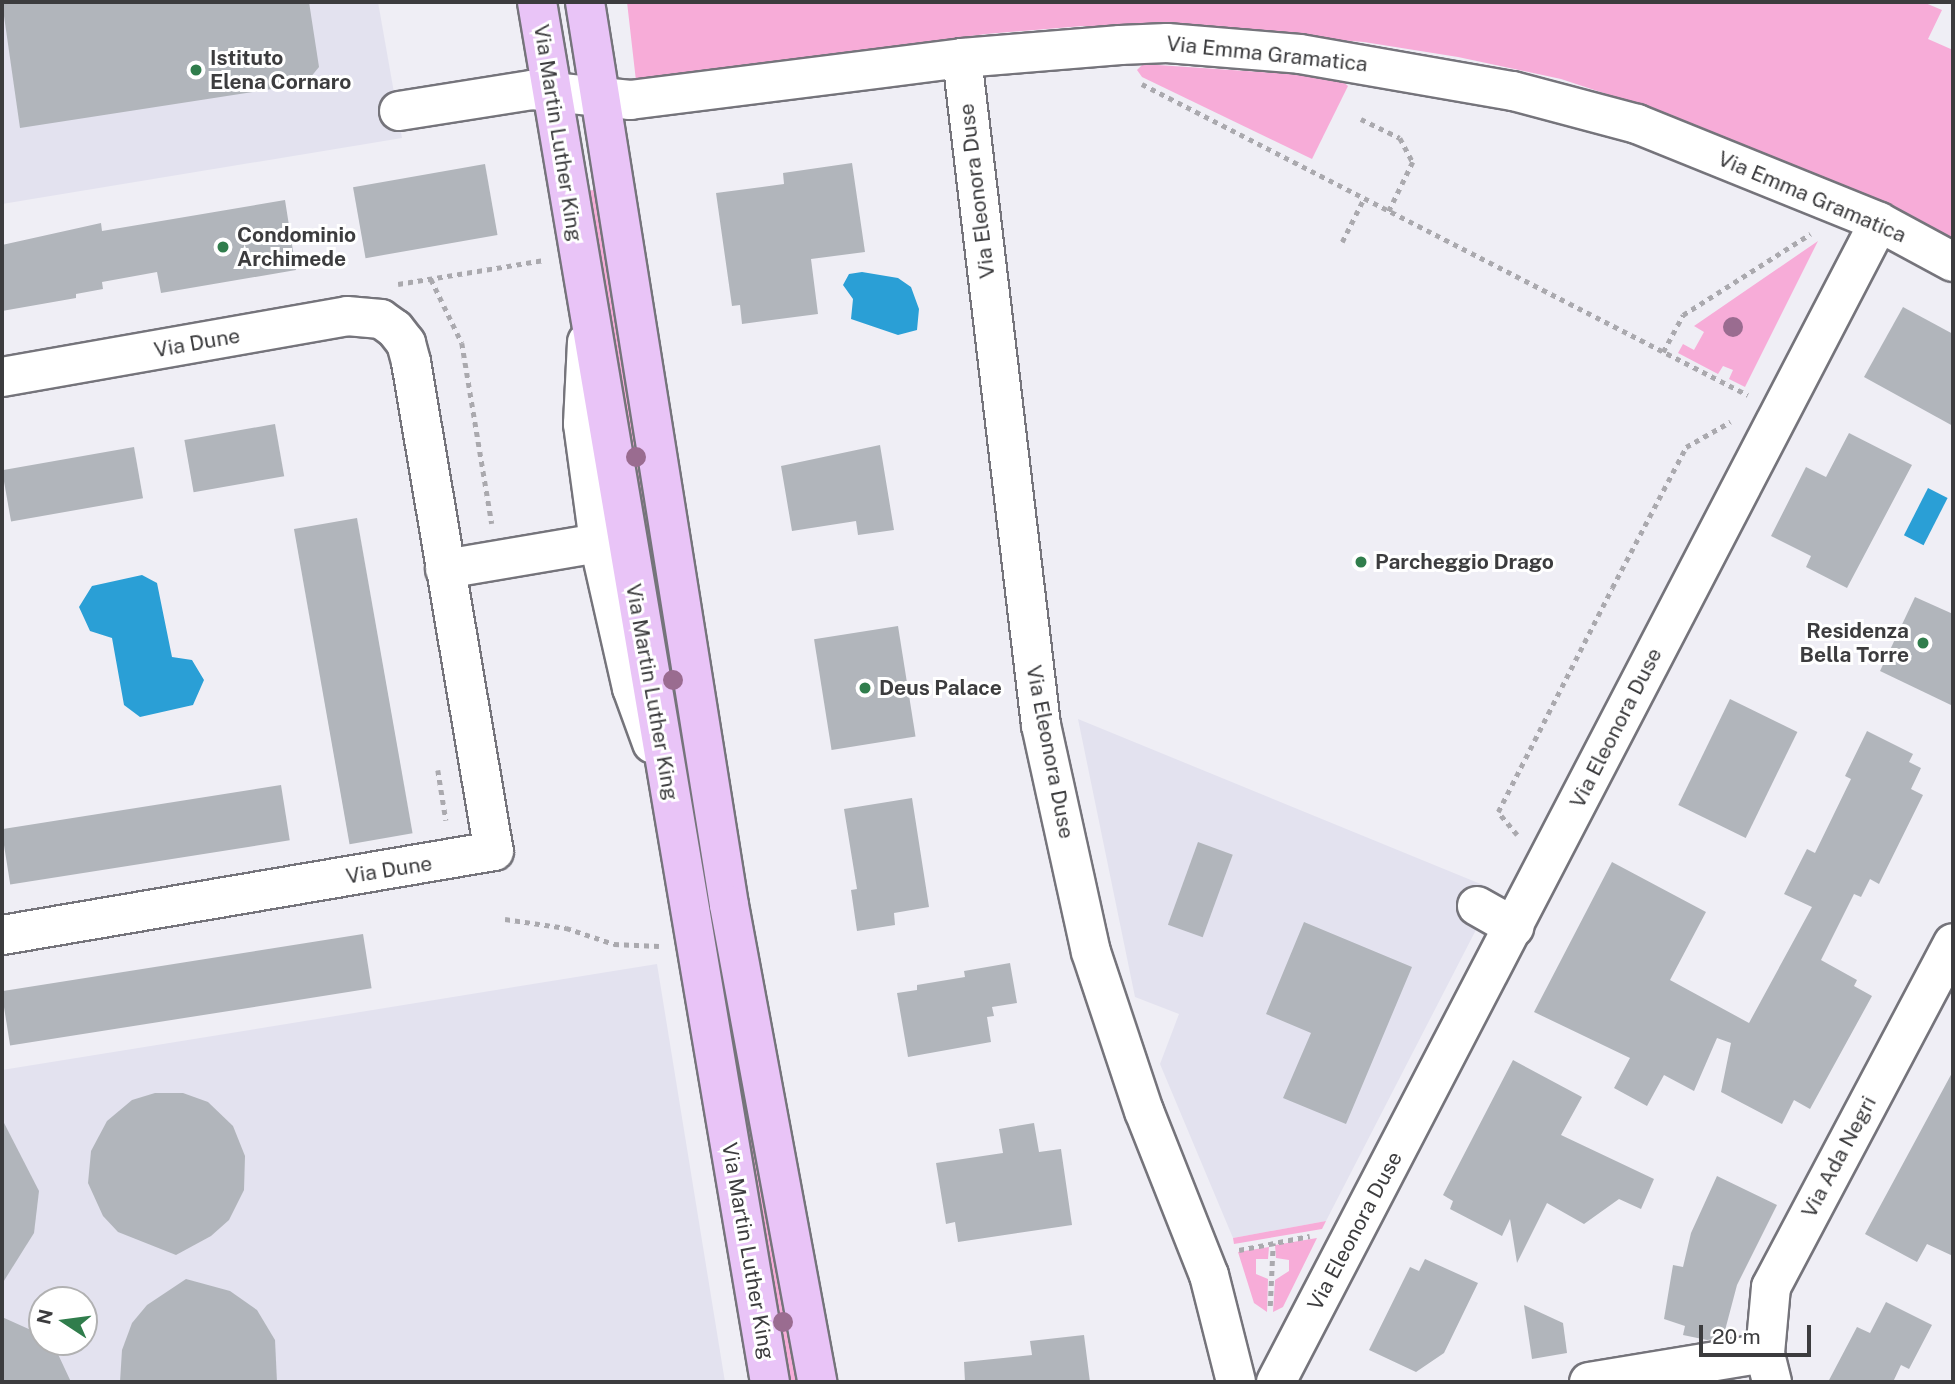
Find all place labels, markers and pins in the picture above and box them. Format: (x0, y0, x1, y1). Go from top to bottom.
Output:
place label: Istituto Elena Cornaro (210, 45, 351, 95)
marker: Istituto Elena Cornaro (188, 62, 204, 78)
place label: Condominio Archimede (237, 222, 356, 272)
marker: Condominio Archimede (215, 239, 231, 255)
place label: Parcheggio Drago (1375, 549, 1554, 575)
marker: Parcheggio Drago (1353, 554, 1369, 570)
place label: Residenza Bella Torre (1800, 618, 1909, 668)
marker: Residenza Bella Torre (1915, 635, 1931, 651)
place label: Deus Palace (879, 675, 1002, 701)
marker: Deus Palace (857, 680, 873, 696)

